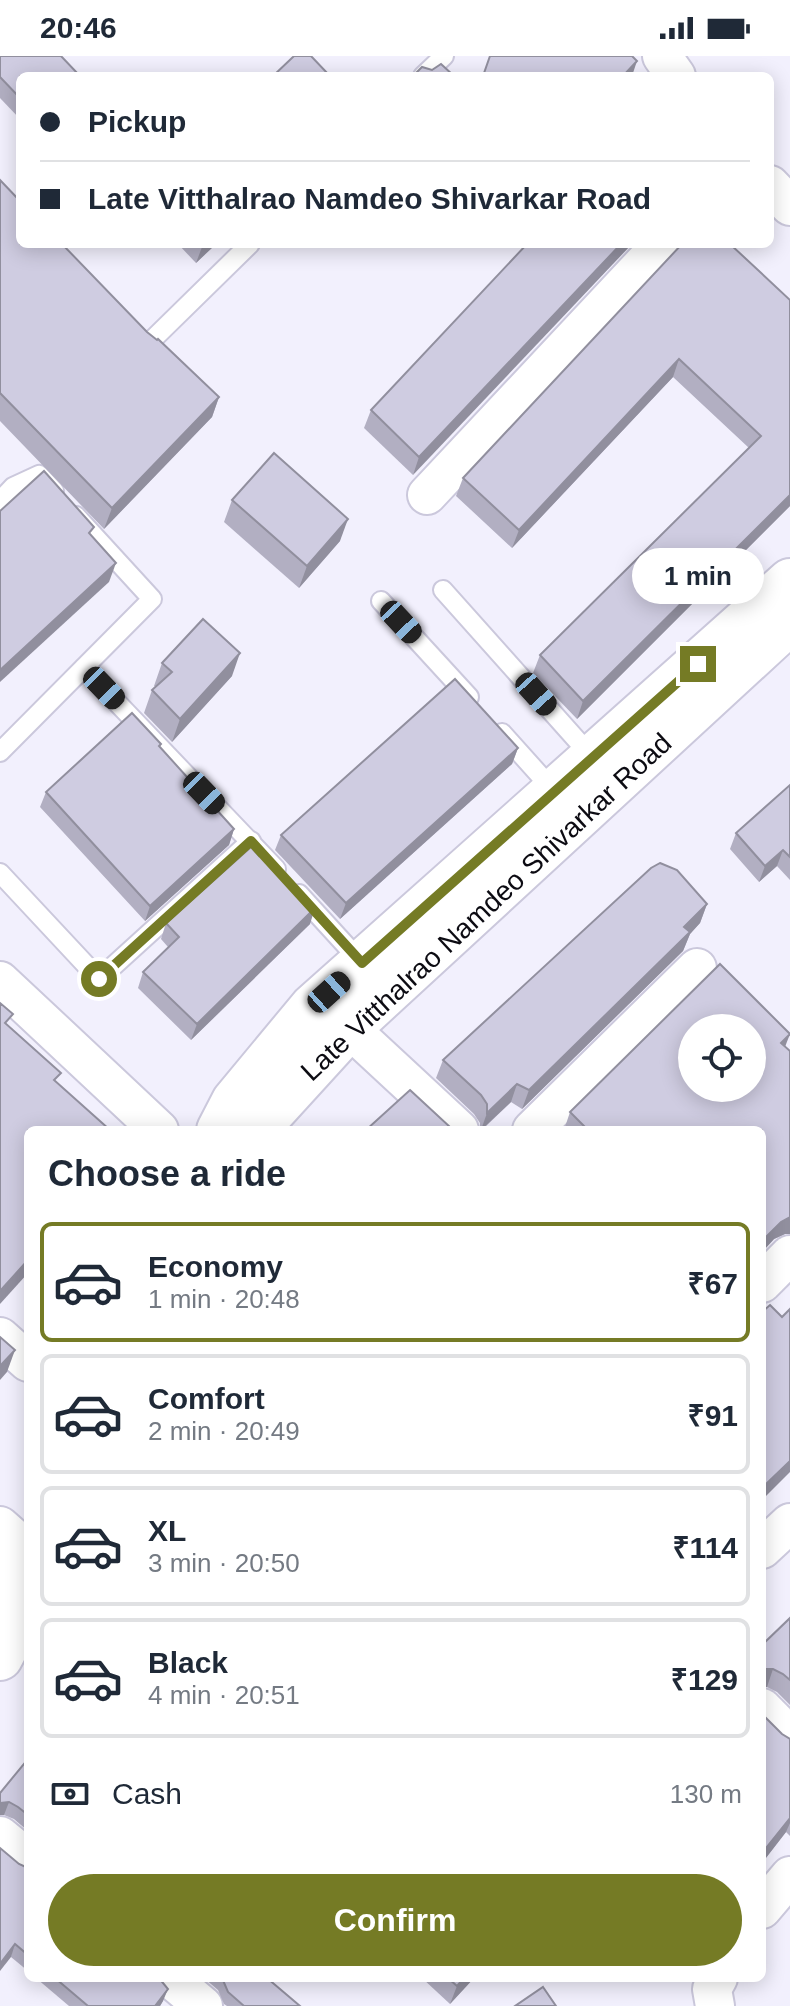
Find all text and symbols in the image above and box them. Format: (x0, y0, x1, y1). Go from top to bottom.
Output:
text: 20:46 (40, 11, 117, 44)
text: Pickup (88, 105, 186, 138)
text: Late Vitthalrao Namdeo Shivarkar Road (88, 182, 651, 215)
callout: 1 min (632, 548, 764, 604)
text: 1 min (664, 561, 732, 591)
car (376, 596, 426, 648)
route end (680, 646, 716, 682)
car (79, 662, 129, 714)
car (511, 668, 561, 720)
street label: Late Vitthalrao Namdeo Shivarkar Road (295, 727, 677, 1087)
car (179, 767, 229, 819)
route start (81, 961, 117, 997)
car (303, 967, 355, 1017)
map controls (678, 1014, 766, 1102)
button: locate (678, 1014, 766, 1102)
text: Choose a ride (48, 1153, 286, 1194)
icon: car (52, 1246, 124, 1318)
text: Economy (148, 1250, 283, 1283)
text: ₹67 (687, 1267, 738, 1300)
text: 1 min · 20:48 (148, 1284, 300, 1314)
icon: car (52, 1378, 124, 1450)
text: Comfort (148, 1382, 265, 1415)
text: ₹91 (687, 1399, 738, 1432)
text: 2 min · 20:49 (148, 1416, 300, 1446)
icon: car (52, 1510, 124, 1582)
text: XL (148, 1514, 186, 1547)
text: ₹114 (672, 1531, 738, 1564)
text: 3 min · 20:50 (148, 1548, 300, 1578)
icon: car (52, 1642, 124, 1714)
text: Black (148, 1646, 228, 1679)
text: ₹129 (671, 1663, 738, 1696)
text: 4 min · 20:51 (148, 1680, 300, 1710)
icon: cash (48, 1772, 92, 1816)
text: Cash (112, 1777, 182, 1810)
text: 130 m (670, 1779, 742, 1809)
button: Confirm (48, 1874, 742, 1966)

